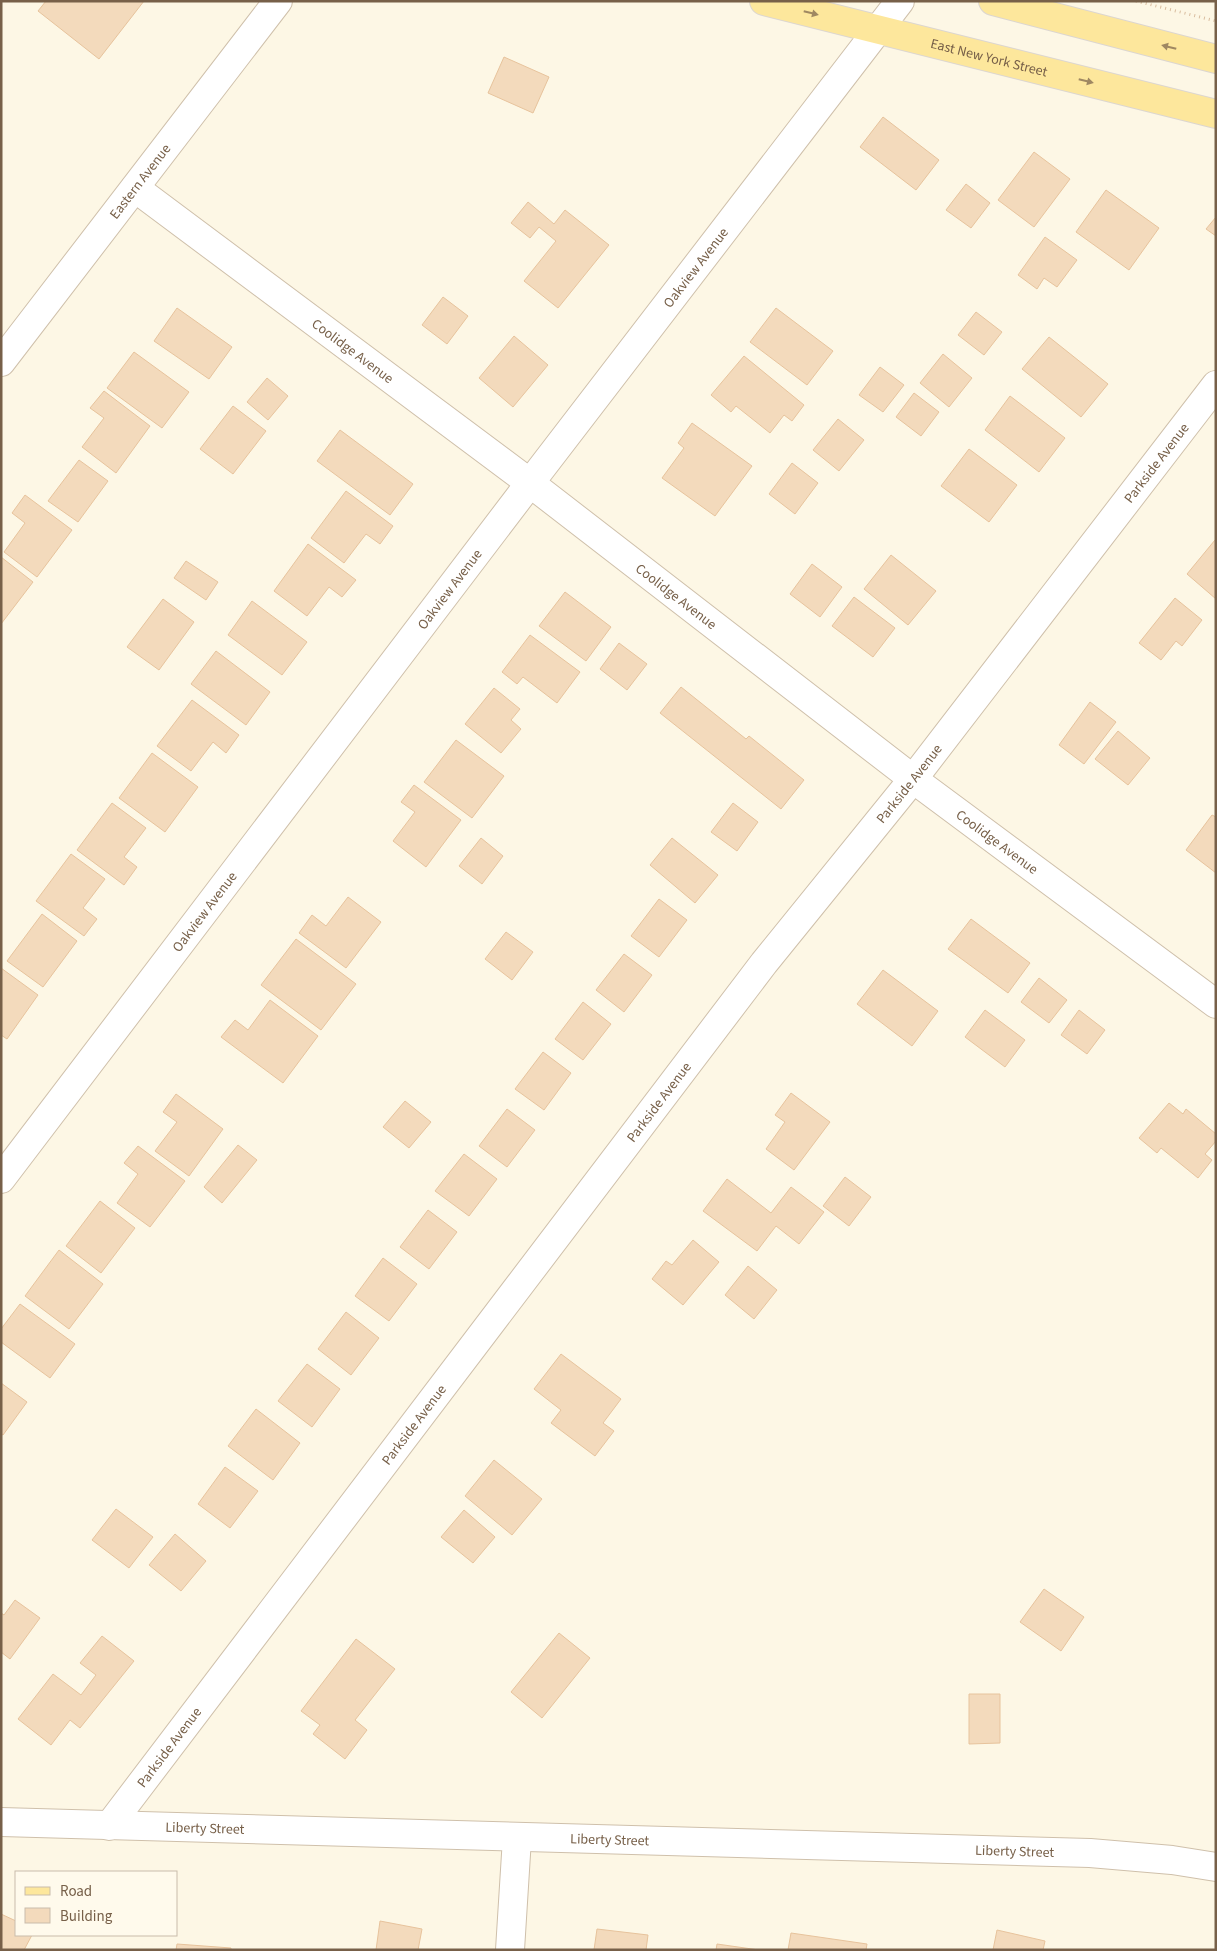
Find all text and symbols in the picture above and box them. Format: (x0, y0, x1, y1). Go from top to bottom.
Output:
one-way arrow (804, 9, 819, 17)
street label: East New York Street (928, 34, 1050, 83)
one-way arrow (1161, 42, 1176, 50)
one-way arrow (1078, 77, 1093, 85)
street label: Eastern Avenue (105, 140, 176, 224)
street label: Oakview Avenue (659, 224, 734, 312)
street label: Coolidge Avenue (307, 314, 398, 389)
street label: Parkside Avenue (1120, 419, 1194, 508)
street label: Oakview Avenue (413, 545, 487, 634)
street label: Coolidge Avenue (631, 559, 721, 635)
street label: Parkside Avenue (872, 740, 947, 828)
street label: Coolidge Avenue (951, 805, 1042, 880)
street label: Oakview Avenue (168, 868, 242, 957)
street label: Parkside Avenue (622, 1058, 696, 1147)
street label: Parkside Avenue (377, 1381, 452, 1470)
street label: Parkside Avenue (133, 1703, 207, 1792)
street label: Liberty Street (165, 1818, 245, 1840)
street label: Liberty Street (570, 1829, 650, 1851)
street label: Liberty Street (975, 1841, 1055, 1863)
legend (15, 1871, 178, 1936)
text: Road (60, 1881, 92, 1902)
text: Building (60, 1906, 113, 1927)

